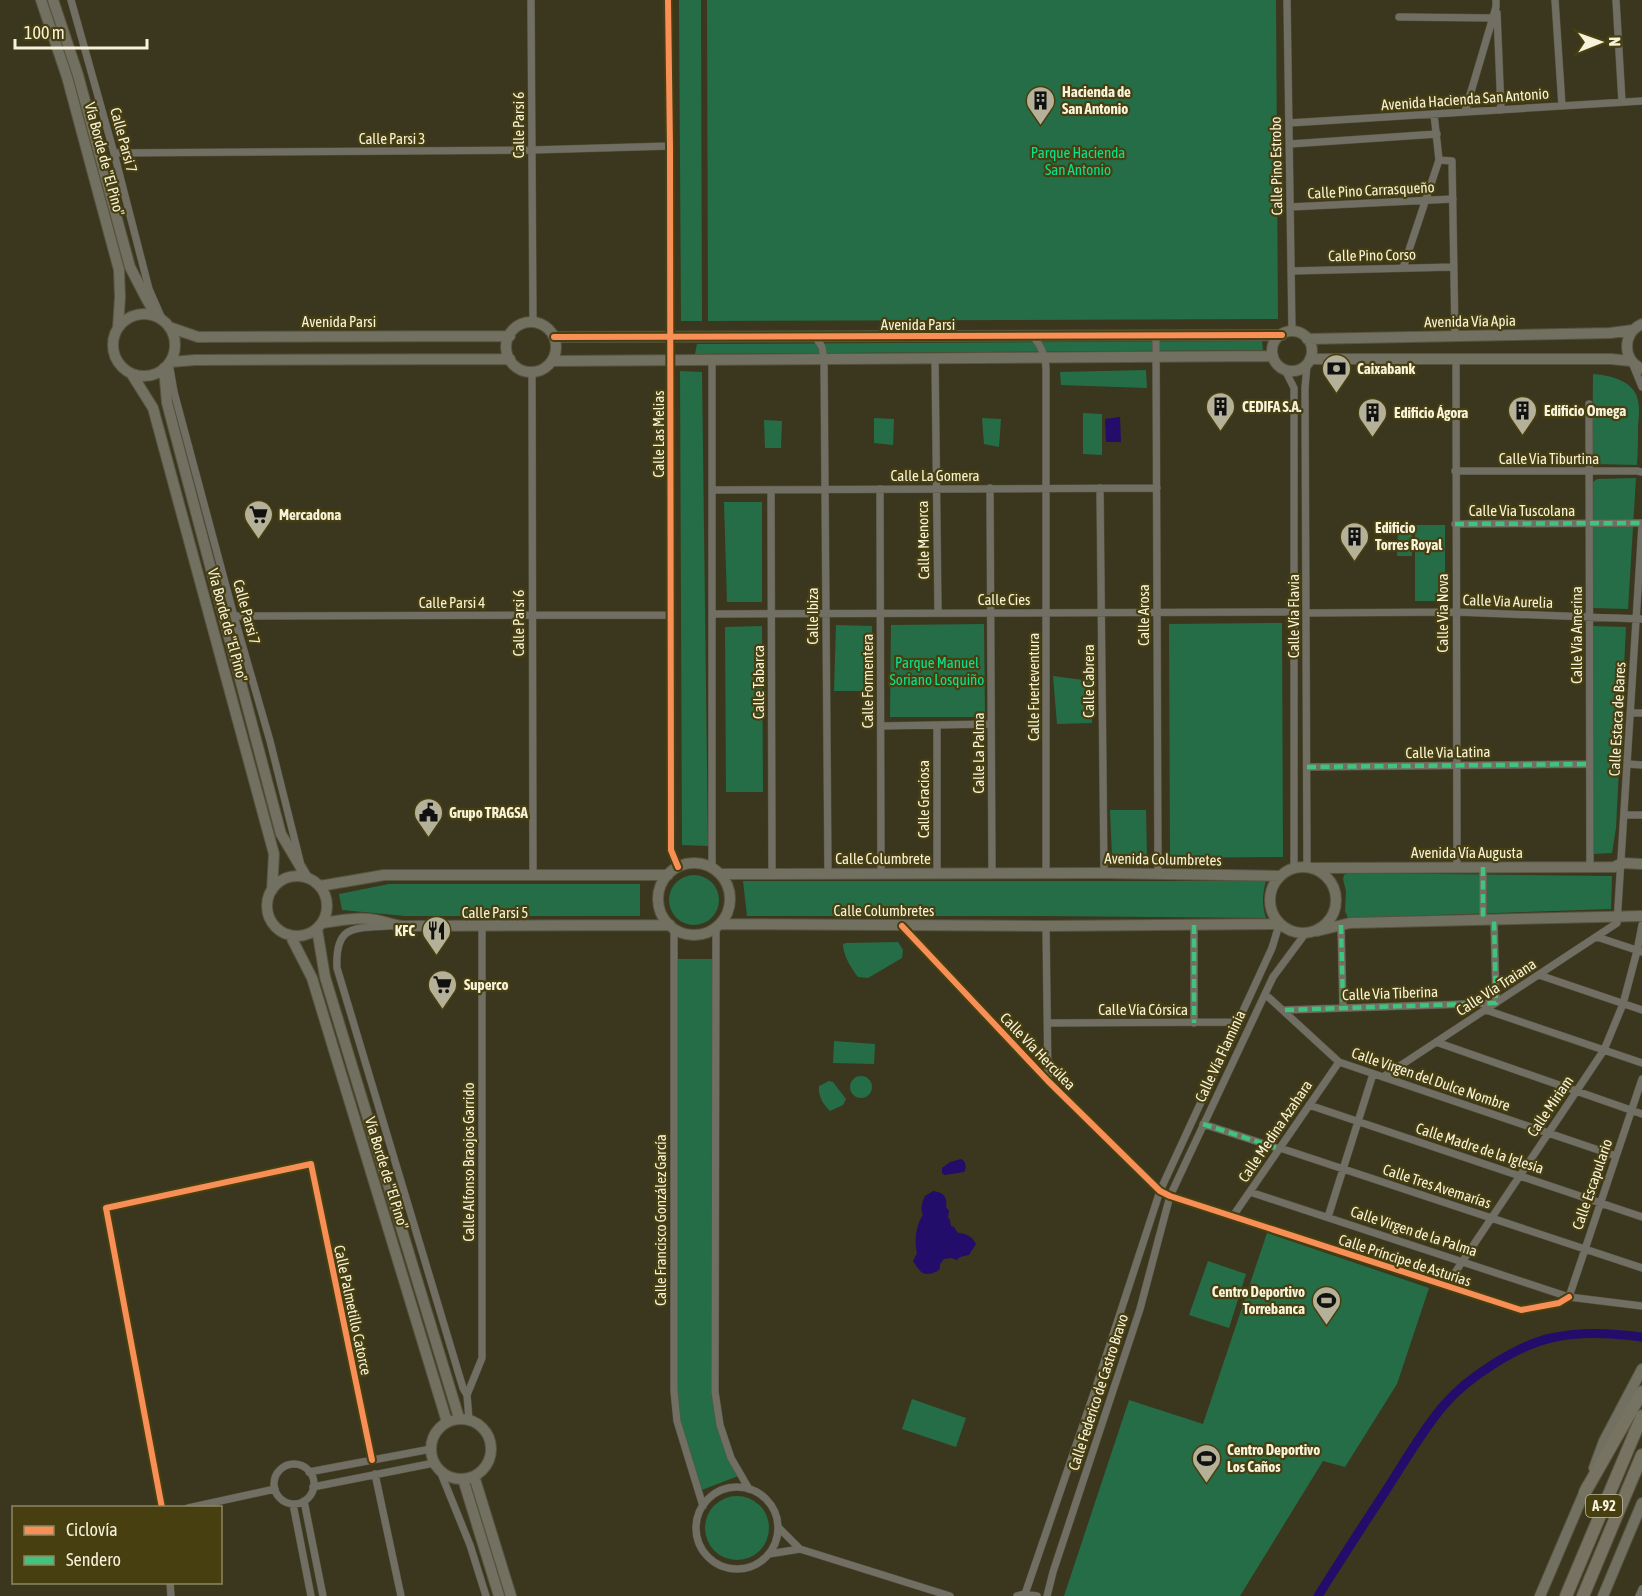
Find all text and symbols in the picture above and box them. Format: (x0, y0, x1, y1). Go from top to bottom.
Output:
scale bar (15, 12, 147, 50)
north arrow (1570, 12, 1630, 72)
text: 100 m (24, 22, 65, 43)
text: N (1606, 37, 1624, 47)
place label: Hacienda de San Antonio (1062, 83, 1131, 117)
building icon: Hacienda de San Antonio (1025, 84, 1057, 126)
street label: Avenida Hacienda San Antonio (1381, 85, 1549, 113)
street label: Calle Parsi 6 (510, 92, 527, 158)
street label: Vía Borde de "El Pino" (82, 100, 128, 218)
street label: Calle Parsi 7 (107, 106, 141, 174)
street label: Calle Pino Estrobo (1267, 116, 1285, 216)
street label: Calle Parsi 3 (359, 130, 425, 147)
park label: Parque Hacienda San Antonio (1031, 144, 1125, 178)
street label: Calle Pino Carrasqueño (1307, 178, 1435, 202)
street label: Calle Pino Corso (1328, 246, 1416, 264)
street label: Avenida Vía Apia (1424, 312, 1516, 330)
street label: Avenida Parsi (302, 313, 376, 330)
street label: Avenida Parsi (881, 316, 955, 333)
bank icon: Caixabank (1320, 352, 1352, 394)
place label: Caixabank (1357, 360, 1416, 377)
street label: Calle Las Melias (650, 390, 667, 478)
building icon: CEDIFA S.A. (1205, 390, 1237, 432)
building icon: Edificio Omega (1507, 394, 1539, 436)
building icon: Edificio Ágora (1357, 396, 1389, 438)
place label: CEDIFA S.A. (1242, 398, 1302, 415)
place label: Edificio Omega (1544, 402, 1626, 419)
place label: Edificio Ágora (1394, 404, 1468, 421)
street label: Calle Via Tiburtina (1499, 450, 1599, 467)
street label: Calle La Gomera (891, 467, 979, 484)
supermarket icon: Mercadona (242, 498, 274, 540)
street label: Calle Menorca (914, 501, 932, 579)
street label: Calle Via Tuscolana (1469, 502, 1575, 519)
place label: Mercadona (279, 506, 341, 523)
place label: Edificio Torres Royal (1375, 519, 1443, 553)
building icon: Edificio Torres Royal (1338, 520, 1370, 562)
street label: Vía Borde de "El Pino" (205, 566, 251, 684)
street label: Calle Via Nova (1434, 573, 1451, 652)
street label: Calle Vía Flavia (1285, 574, 1302, 658)
street label: Calle Parsi 7 (230, 578, 264, 646)
street label: Calle Arosa (1135, 584, 1152, 646)
street label: Calle Vía Amerina (1568, 586, 1585, 684)
street label: Calle Ibiza (804, 587, 821, 645)
street label: Calle Parsi 6 (510, 590, 527, 656)
street label: Calle Cies (978, 591, 1030, 608)
street label: Calle Via Aurelia (1463, 591, 1554, 611)
street label: Calle Parsi 4 (419, 594, 485, 611)
street label: Calle Fuerteventura (1025, 633, 1042, 741)
street label: Calle Formentera (859, 634, 876, 728)
street label: Calle Cabrera (1080, 644, 1097, 718)
street label: Calle Tabarca (750, 645, 767, 719)
park label: Parque Manuel Soriano Losquiño (890, 654, 984, 688)
street label: Calle Estaca de Bares (1606, 661, 1628, 777)
street label: Calle La Palma (970, 712, 987, 794)
street label: Calle Via Latina (1405, 743, 1491, 761)
street label: Calle Graciosa (915, 760, 932, 838)
public building icon: Grupo TRAGSA (412, 796, 444, 838)
place label: Grupo TRAGSA (449, 804, 529, 821)
street label: Avenida Vía Augusta (1411, 844, 1523, 861)
street label: Avenida Columbretes (1104, 849, 1222, 869)
street label: Calle Columbrete (835, 850, 931, 867)
street label: Calle Columbretes (834, 902, 934, 919)
street label: Calle Parsi 5 (462, 904, 528, 921)
restaurant icon: KFC (420, 914, 452, 956)
place label: KFC (395, 922, 415, 939)
street label: Calle Vía Traiana (1453, 955, 1539, 1019)
supermarket icon: Superco (427, 968, 459, 1010)
place label: Superco (464, 976, 509, 993)
street label: Calle Vía Tiberina (1342, 983, 1438, 1003)
street label: Calle Vía Córsica (1098, 1001, 1188, 1018)
street label: Calle Vía Flaminia (1191, 1007, 1249, 1105)
street label: Calle Vía Hercúlea (997, 1009, 1079, 1093)
street label: Calle Virgen del Dulce Nombre (1350, 1044, 1513, 1114)
street label: Calle Miriam (1524, 1072, 1576, 1140)
street label: Calle Medina Azahara (1235, 1077, 1315, 1185)
street label: Calle Alfonso Braojos Garrido (460, 1082, 477, 1242)
street label: Vía Borde de "El Pino" (362, 1115, 412, 1231)
street label: Calle Madre de la Iglesia (1414, 1119, 1546, 1177)
street label: Calle Francisco González García (652, 1134, 669, 1306)
street label: Calle Escapulario (1569, 1136, 1615, 1232)
street label: Calle Tres Avemarías (1381, 1160, 1493, 1212)
street label: Calle Virgen de la Palma (1348, 1202, 1480, 1260)
street label: Calle Príncipe de Asturias (1337, 1231, 1473, 1289)
street label: Calle Palmetillo Catorce (331, 1243, 375, 1377)
place label: Centro Deportivo Torrebanca (1212, 1283, 1305, 1317)
sports icon: Centro Deportivo Torrebanca (1310, 1284, 1342, 1326)
street label: Calle Federico de Castro Bravo (1065, 1312, 1131, 1472)
place label: Centro Deportivo Los Caños (1227, 1441, 1320, 1475)
sports icon: Centro Deportivo Los Caños (1190, 1442, 1222, 1484)
road number: A-92 (1586, 1495, 1622, 1517)
legend (12, 1506, 222, 1584)
text: Ciclovía (66, 1519, 118, 1540)
text: Sendero (66, 1549, 121, 1570)

